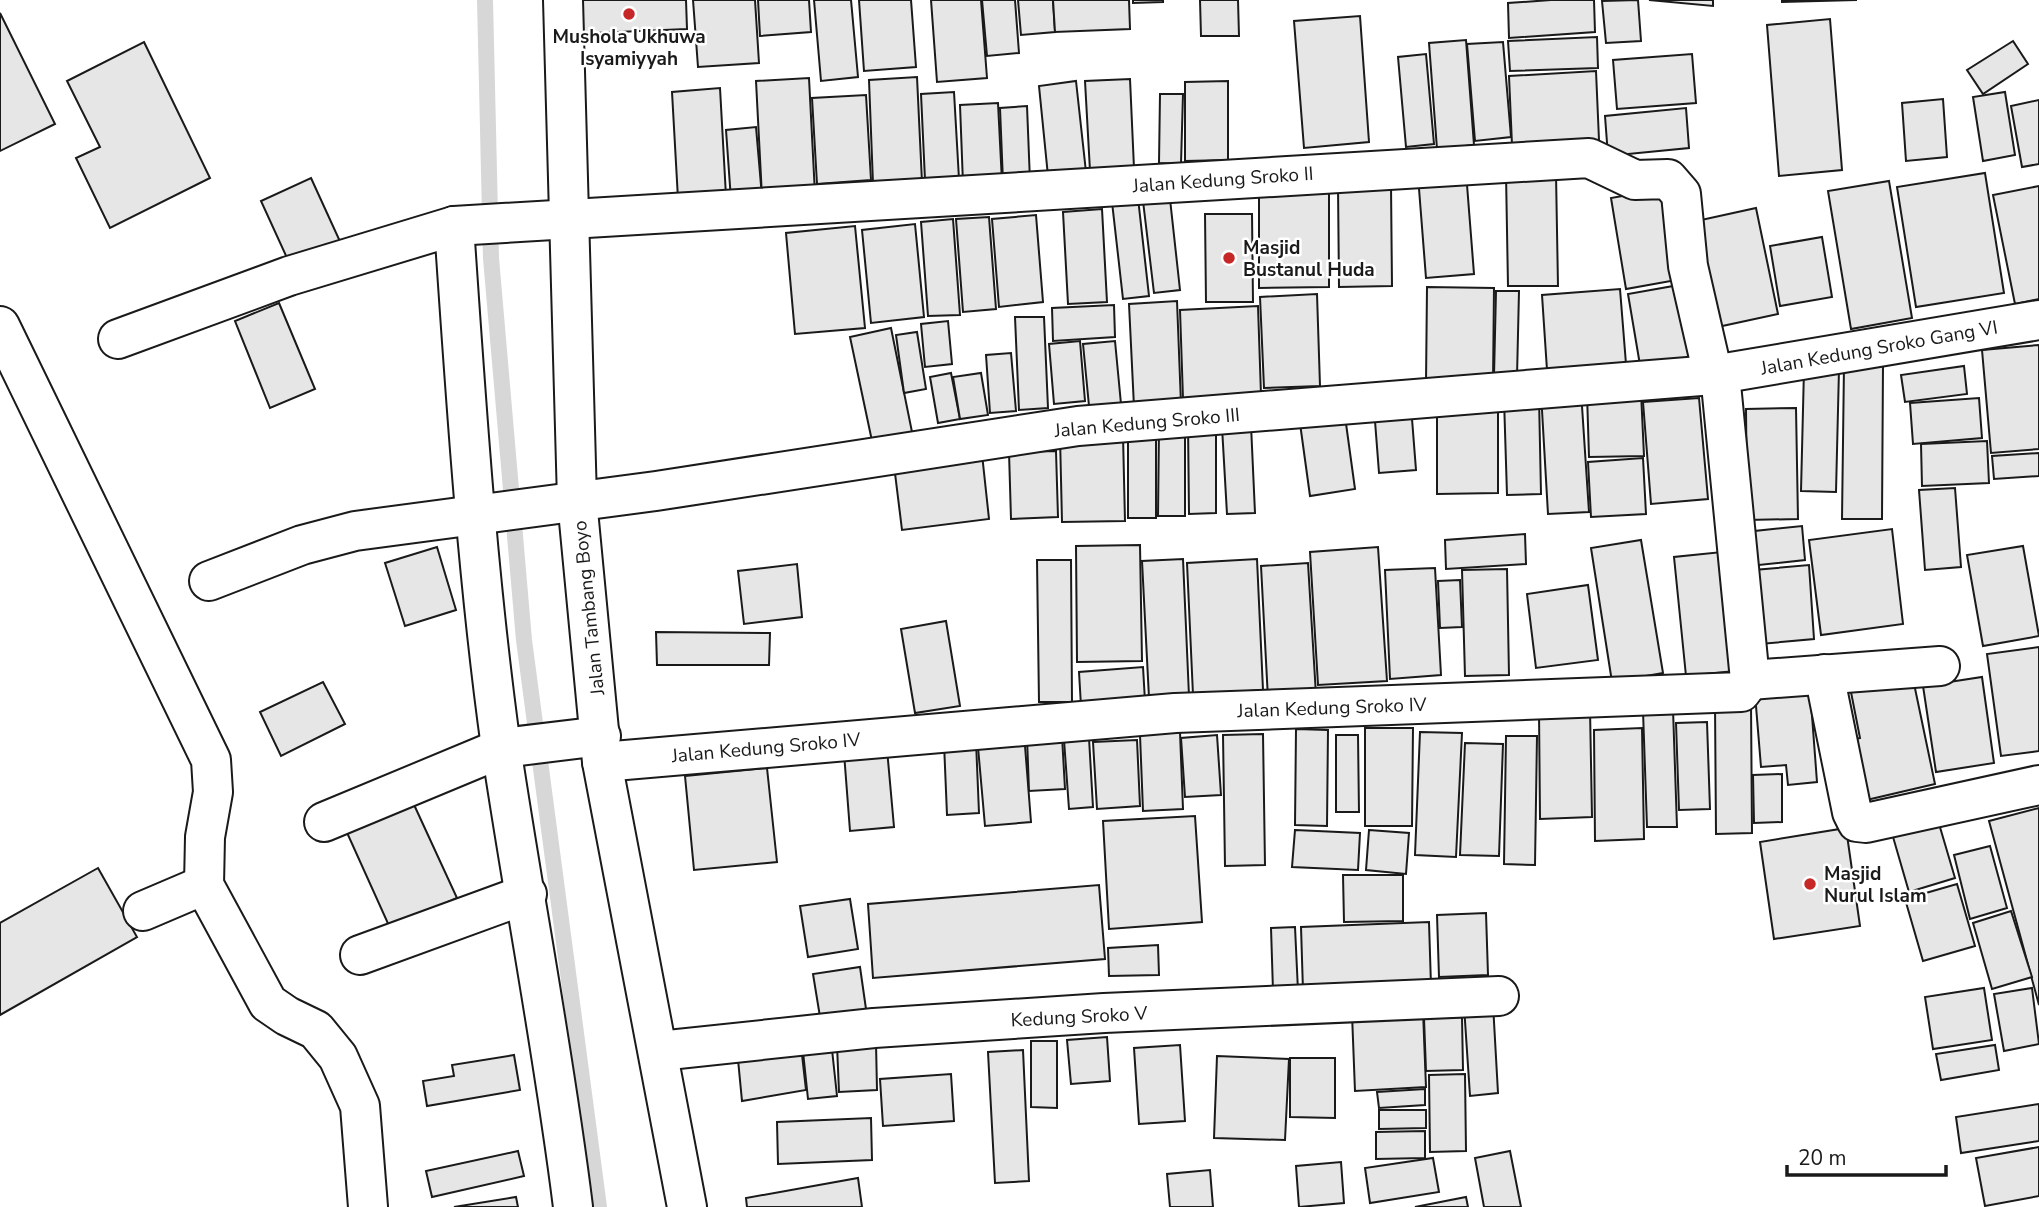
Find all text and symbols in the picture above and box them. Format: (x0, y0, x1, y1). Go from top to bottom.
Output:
marker: Mushola Ukhuwa Isyamiyyah (621, 6, 637, 22)
place label: Mushola Ukhuwa Isyamiyyah (552, 24, 706, 72)
street label: Jalan Kedung Sroko II (1131, 161, 1314, 199)
place label: Masjid Bustanul Huda (1243, 235, 1375, 283)
marker: Masjid Bustanul Huda (1221, 250, 1237, 266)
street label: Jalan Kedung Sroko Gang VI (1758, 314, 2000, 382)
street label: Jalan Kedung Sroko III (1052, 402, 1241, 444)
street label: Jalan Tambang Boyo (567, 519, 611, 697)
street label: Jalan Kedung Sroko IV (1236, 692, 1428, 724)
street label: Jalan Kedung Sroko IV (670, 727, 863, 769)
place label: Masjid Nurul Islam (1824, 861, 1927, 909)
marker: Masjid Nurul Islam (1802, 876, 1818, 892)
street label: Kedung Sroko V (1010, 1000, 1149, 1034)
scale bar (1787, 1134, 1946, 1178)
text: 20 m (1798, 1144, 1847, 1172)

